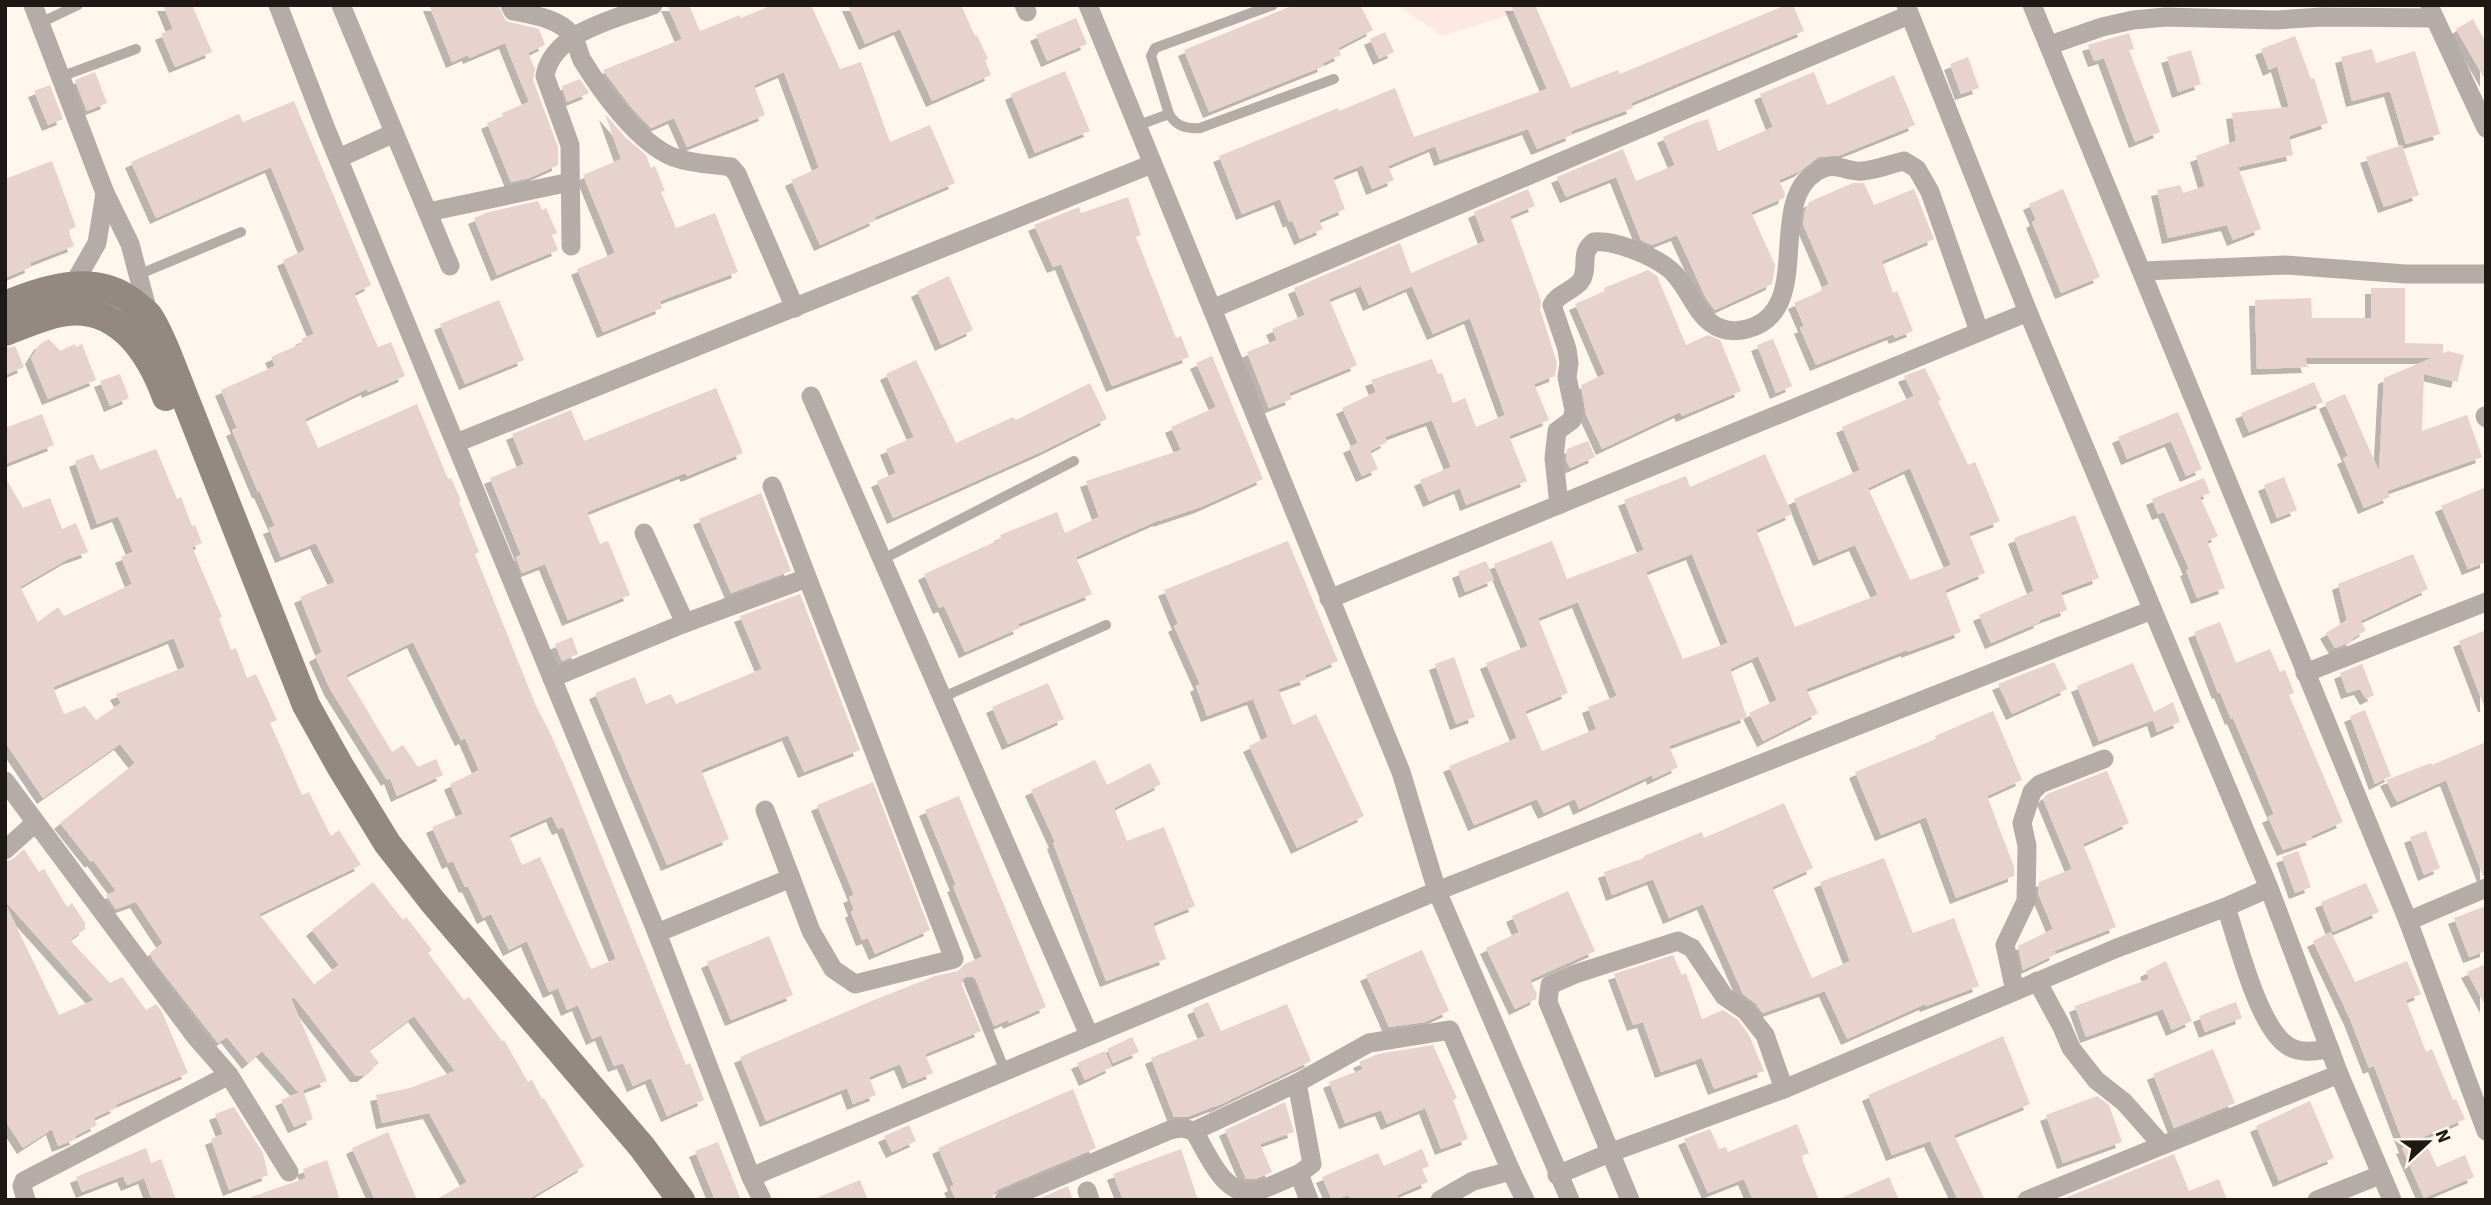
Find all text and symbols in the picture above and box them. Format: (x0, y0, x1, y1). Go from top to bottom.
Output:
north arrow (2393, 1107, 2463, 1177)
text: N (2427, 1125, 2457, 1147)

